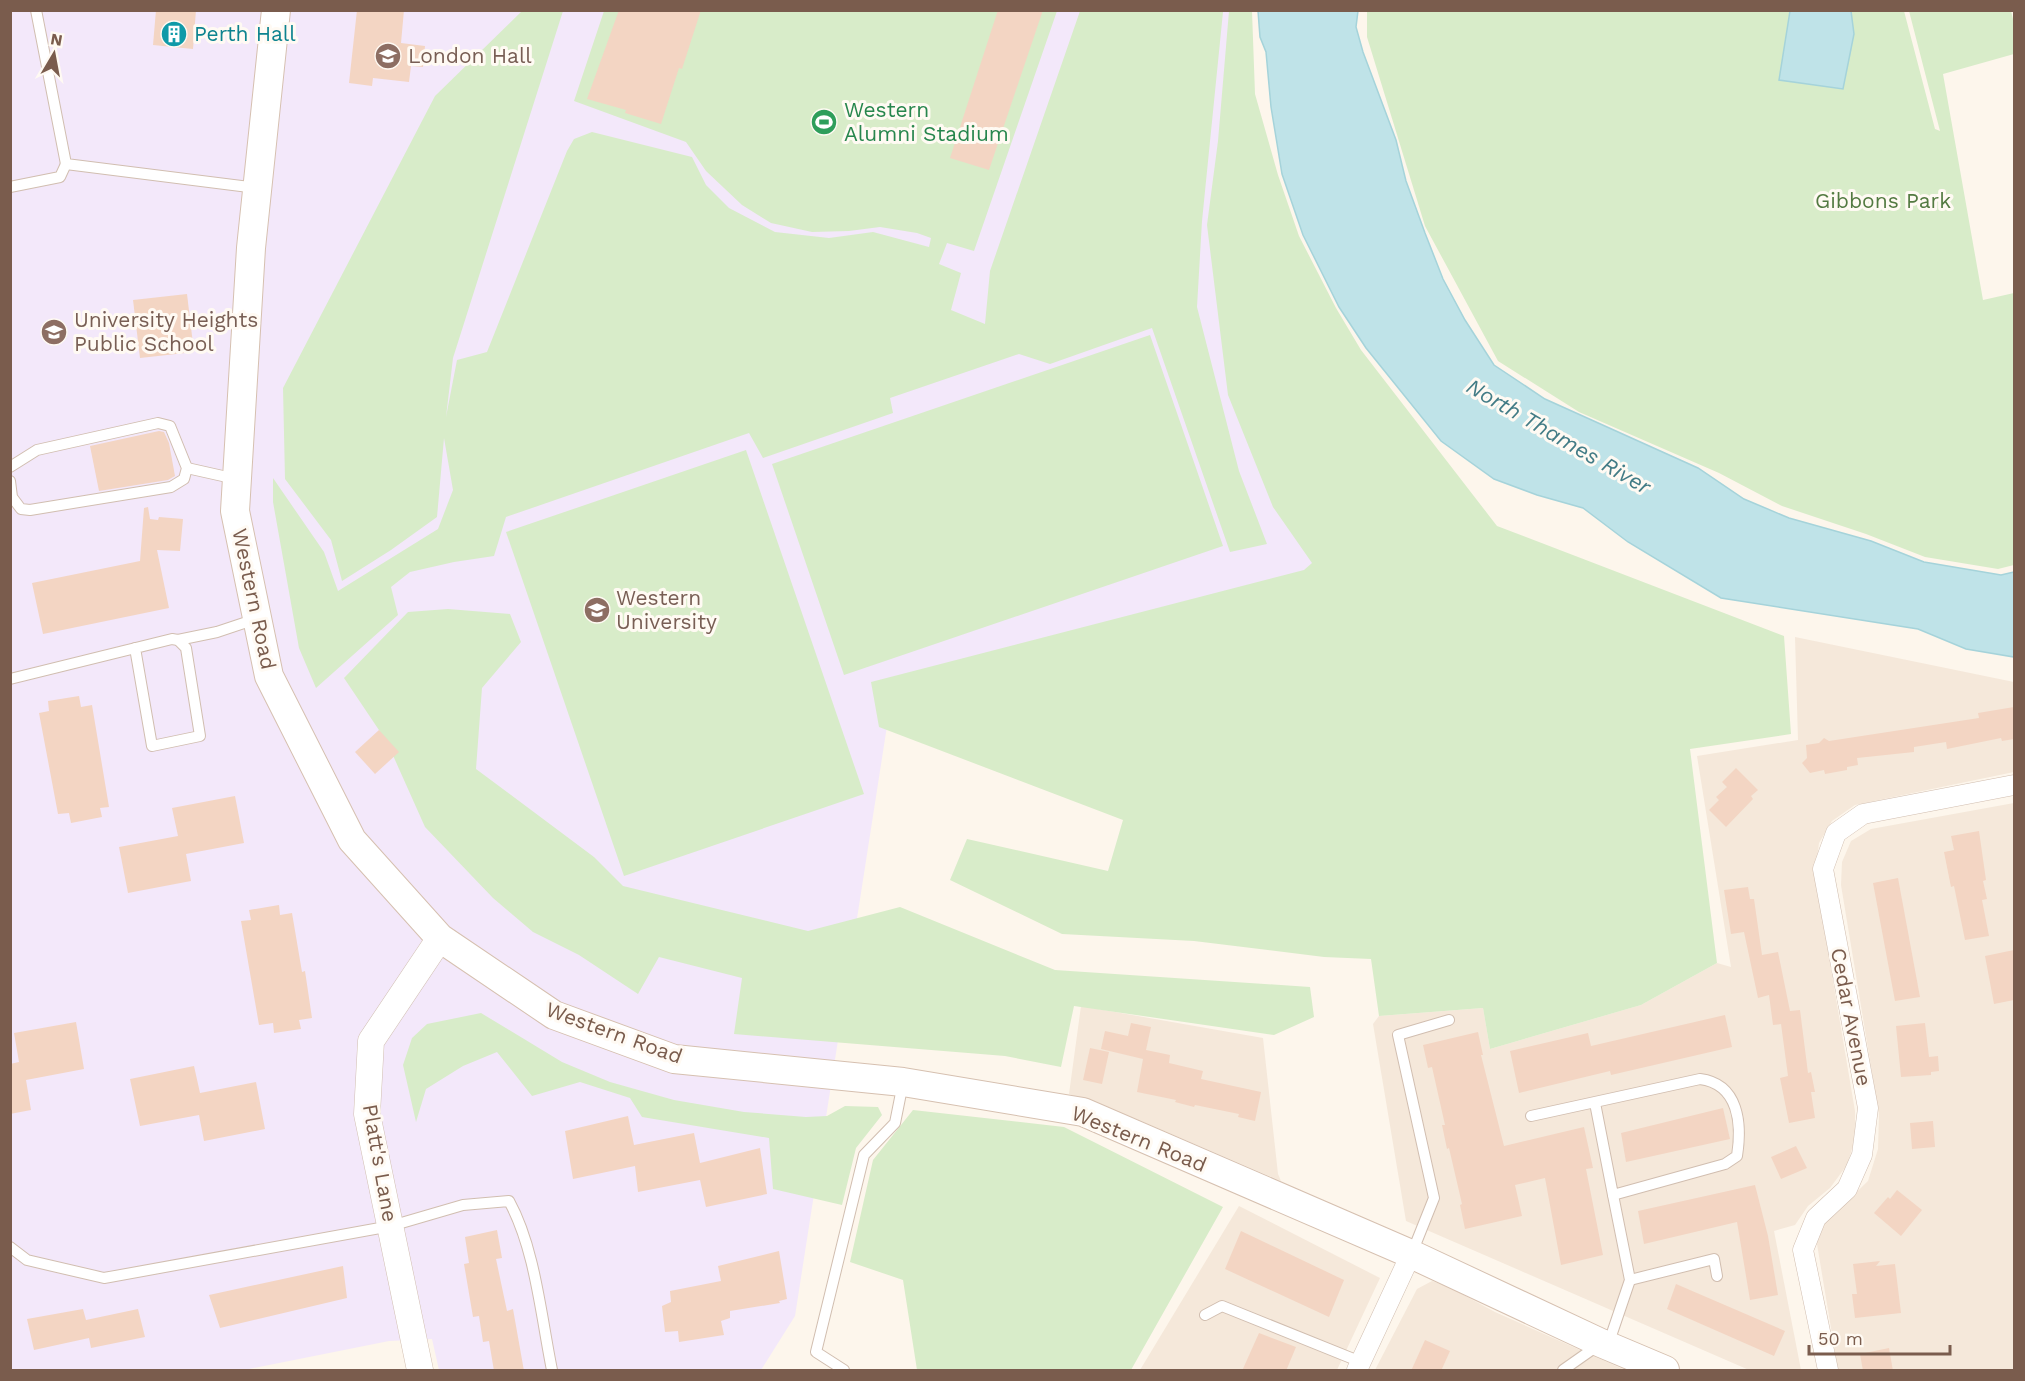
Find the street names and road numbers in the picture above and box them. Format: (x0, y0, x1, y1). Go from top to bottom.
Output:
street label: Western Road (227, 526, 282, 672)
street label: Cedar Avenue (1826, 946, 1877, 1088)
street label: Western Road (542, 996, 686, 1069)
street label: Western Road (1068, 1100, 1210, 1177)
street label: Platt's Lane (358, 1102, 403, 1224)

